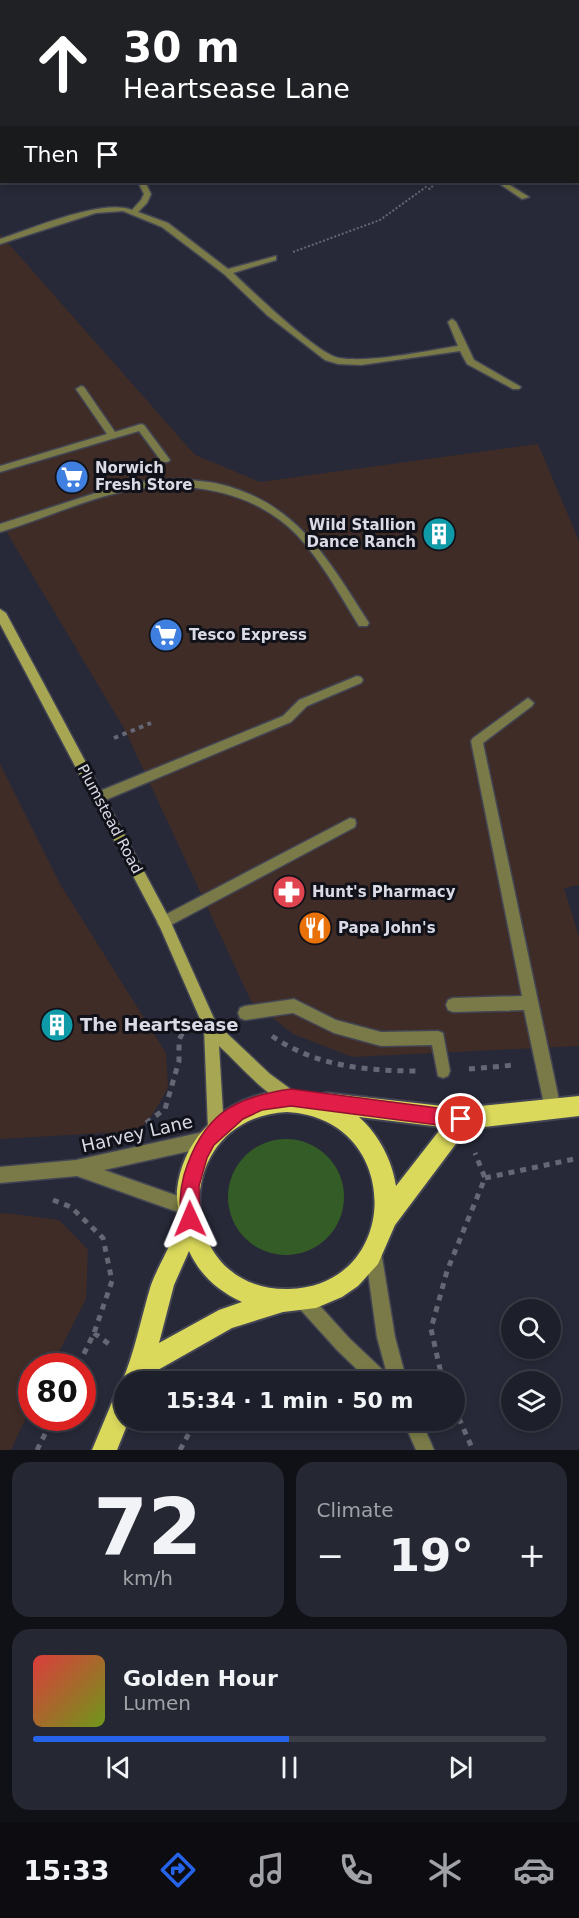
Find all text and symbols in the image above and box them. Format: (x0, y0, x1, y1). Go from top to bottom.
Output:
text: 30 m (123, 23, 240, 72)
icon: ahead (24, 24, 102, 102)
text: Heartsease Lane (123, 73, 350, 104)
icon: arrive (91, 138, 124, 171)
text: Then (24, 142, 79, 167)
supermarket icon: Norwich Fresh Store (54, 459, 90, 495)
place label: Norwich Fresh Store (95, 459, 193, 494)
place label: Wild Stallion Dance Ranch (307, 516, 416, 551)
building icon: Wild Stallion Dance Ranch (421, 516, 457, 552)
supermarket icon: Tesco Express (148, 617, 184, 653)
place label: Tesco Express (189, 626, 307, 644)
street label: Plumstead Road (74, 761, 146, 877)
pharmacy icon: Hunt's Pharmacy (271, 874, 307, 910)
place label: Hunt's Pharmacy (312, 883, 456, 901)
restaurant icon: Papa John's (297, 910, 333, 946)
place label: Papa John's (338, 919, 436, 937)
building icon: The Heartsease (39, 1007, 75, 1043)
place label: The Heartsease (80, 1014, 238, 1035)
pin (435, 1093, 486, 1144)
icon: arrive (444, 1102, 477, 1135)
street label: Harvey Lane (79, 1111, 195, 1157)
position arrow (158, 1187, 222, 1251)
map controls (501, 1299, 561, 1431)
button: search (501, 1299, 561, 1359)
speed limit sign: 80 (18, 1353, 96, 1431)
button: layers (501, 1371, 561, 1431)
text: 15:34 · 1 min · 50 m (166, 1388, 413, 1413)
text: 72 (93, 1482, 202, 1572)
text: Climate (317, 1498, 393, 1522)
text: 19° (389, 1529, 474, 1582)
text: − (317, 1536, 344, 1575)
text: + (518, 1536, 546, 1575)
text: km/h (123, 1566, 173, 1590)
text: Golden Hour (123, 1666, 278, 1691)
text: Lumen (123, 1691, 191, 1715)
icon: previous (102, 1751, 135, 1784)
icon: pause (273, 1751, 306, 1784)
icon: next (444, 1751, 477, 1784)
icon: directions (157, 1849, 199, 1891)
icon: music (246, 1849, 288, 1891)
icon: phone (335, 1849, 377, 1891)
icon: climate (424, 1849, 466, 1891)
icon: car (513, 1849, 555, 1891)
text: 15:33 (24, 1855, 110, 1886)

